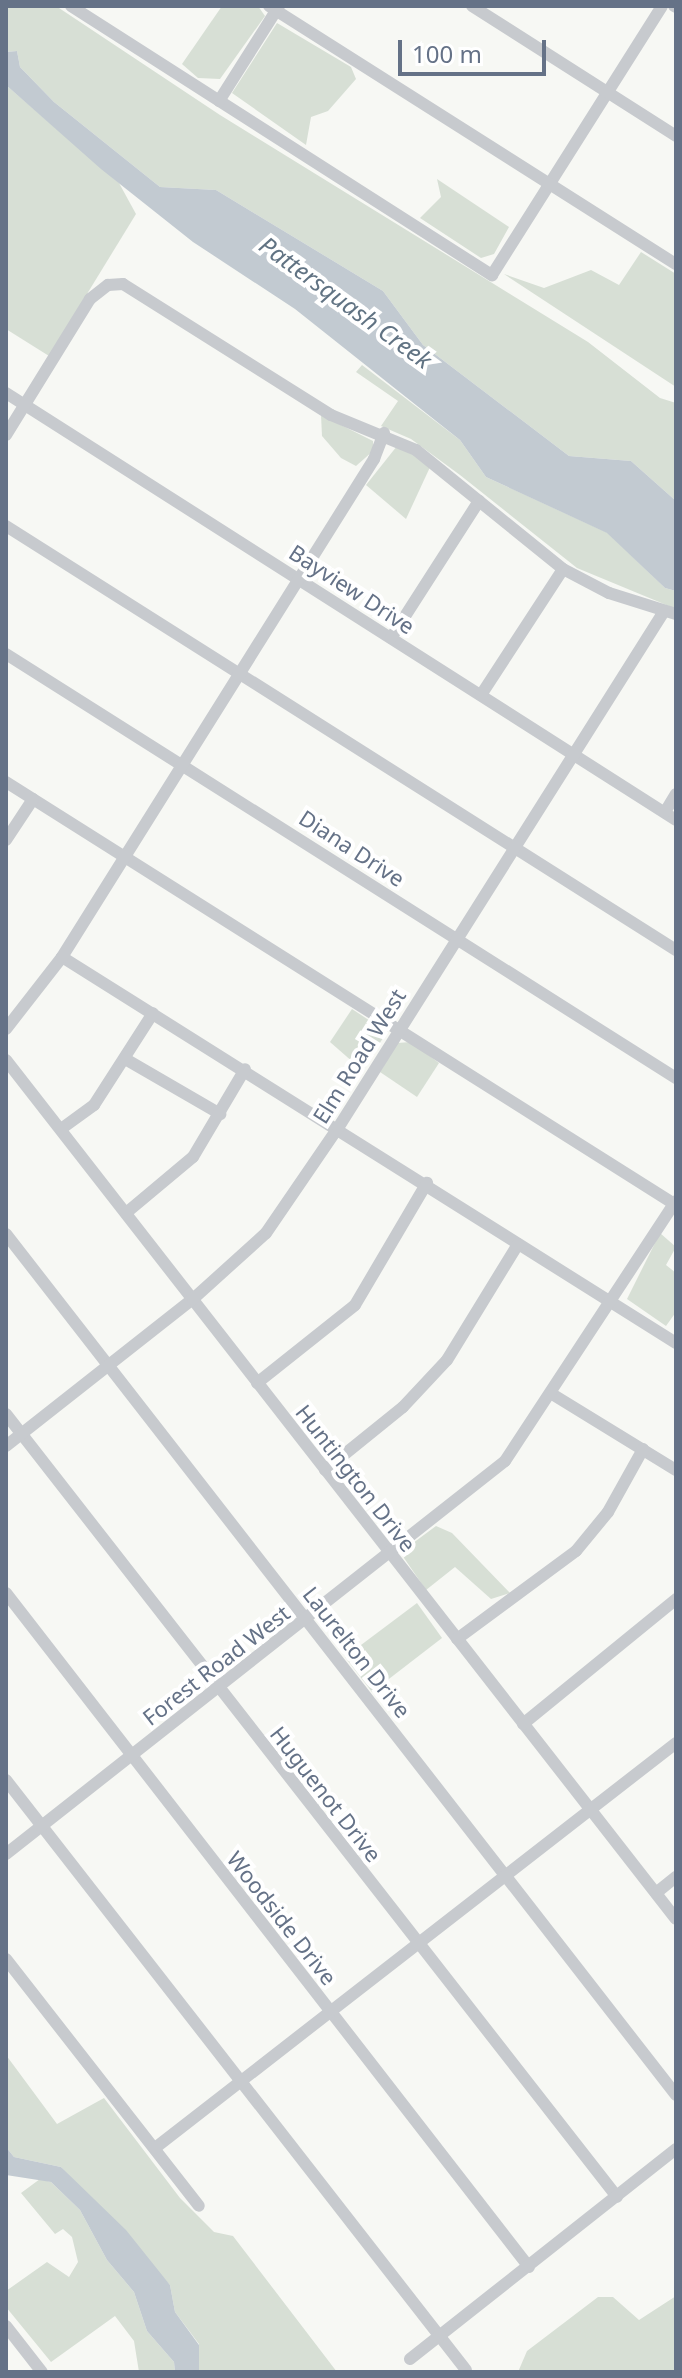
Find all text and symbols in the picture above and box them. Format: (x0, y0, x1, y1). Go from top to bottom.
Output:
scale bar (402, 24, 550, 74)
text: 100 m (412, 37, 482, 70)
water label: Pattersquash Creek (254, 230, 438, 374)
street label: Bayview Drive (284, 539, 420, 639)
street label: Diana Drive (294, 804, 410, 892)
street label: Elm Road West (307, 984, 411, 1128)
street label: Huntington Drive (290, 1399, 422, 1557)
street label: Laurelton Drive (298, 1581, 416, 1723)
street label: Forest Road West (137, 1599, 295, 1731)
street label: Huguenot Drive (265, 1721, 387, 1867)
street label: Woodside Drive (222, 1846, 342, 1990)

